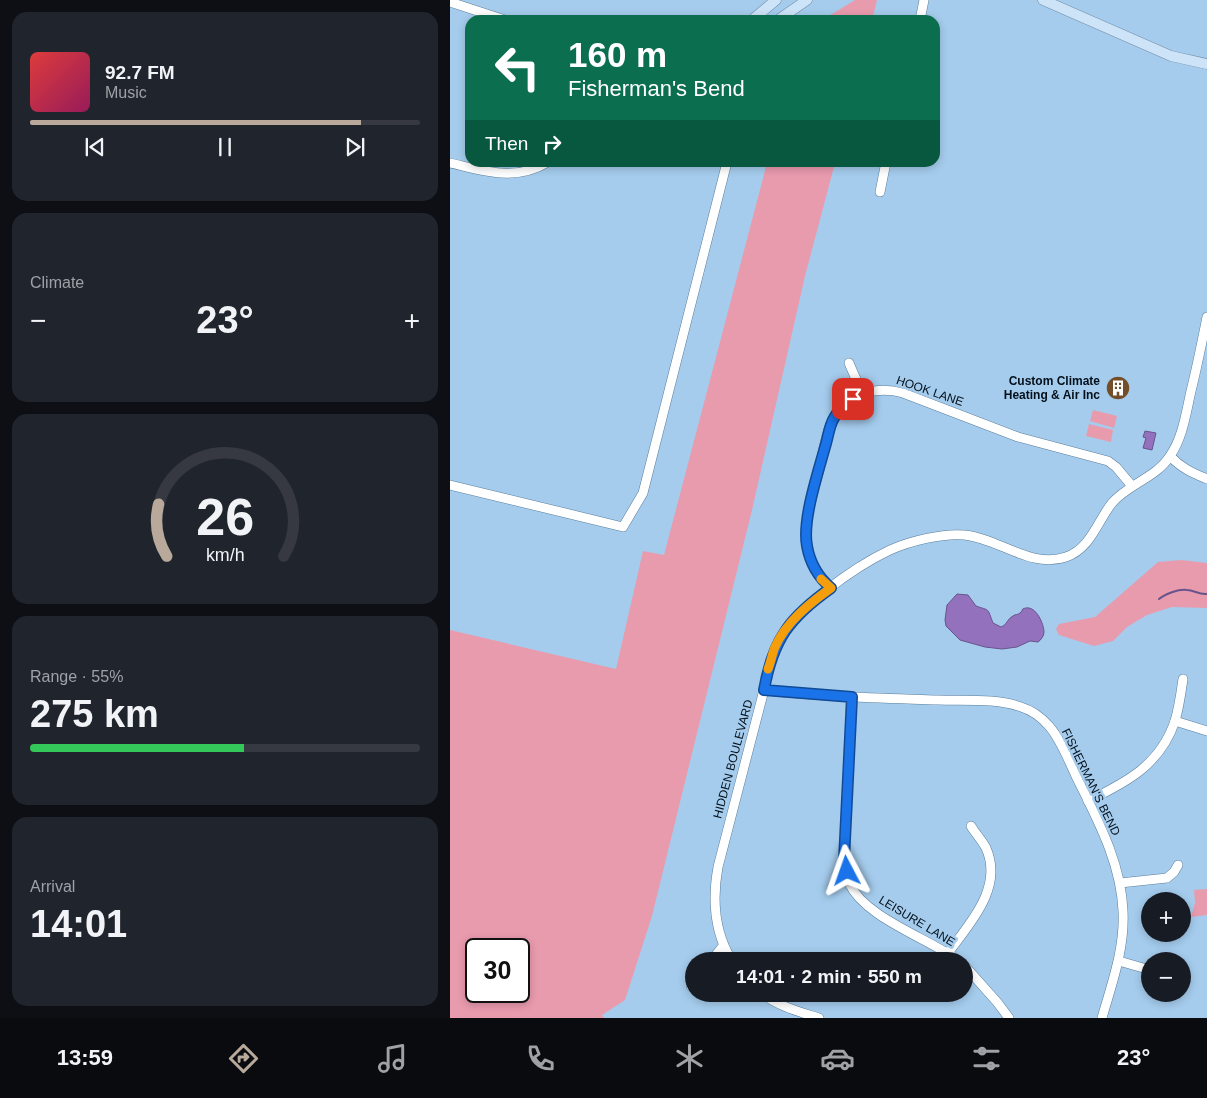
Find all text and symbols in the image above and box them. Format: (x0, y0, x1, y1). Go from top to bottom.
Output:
icon: left (485, 35, 550, 100)
text: 160 m (568, 35, 667, 74)
text: 92.7 FM (105, 62, 175, 83)
text: Fisherman's Bend (568, 76, 745, 101)
text: Music (105, 84, 147, 101)
icon: right (538, 130, 566, 158)
icon: previous (81, 133, 109, 161)
icon: pause (211, 133, 239, 161)
icon: next (341, 133, 369, 161)
text: Then (485, 133, 528, 154)
text: Climate (30, 274, 84, 291)
text: 23° (196, 299, 254, 341)
text: − (30, 305, 46, 336)
text: + (404, 305, 420, 336)
street label: HOOK LANE (895, 373, 965, 409)
place label: Custom Climate Heating & Air Inc (1004, 374, 1100, 402)
building icon: Custom Climate Heating & Air Inc (1105, 375, 1131, 401)
pin (832, 378, 874, 420)
icon: arrive (839, 385, 867, 413)
text: 26 (196, 488, 254, 546)
text: km/h (206, 545, 244, 565)
text: Range · 55% (30, 668, 123, 685)
text: 275 km (30, 693, 159, 735)
street label: HIDDEN BOULEVARD (710, 698, 756, 820)
street label: FISHERMAN'S BEND (1059, 726, 1123, 838)
position arrow (820, 844, 872, 896)
text: Arrival (30, 878, 75, 895)
map controls (1141, 892, 1191, 1002)
button: + (1141, 892, 1191, 942)
street label: LEISURE LANE (877, 893, 957, 949)
text: 14:01 (30, 903, 127, 945)
speed limit sign: 30 (465, 938, 530, 1003)
button: − (1141, 952, 1191, 1002)
text: 14:01 · 2 min · 550 m (736, 966, 922, 987)
icon: directions (226, 1041, 261, 1076)
icon: music (375, 1041, 410, 1076)
icon: phone (523, 1041, 558, 1076)
icon: climate (672, 1041, 707, 1076)
icon: car (820, 1041, 855, 1076)
icon: filters (969, 1041, 1004, 1076)
text: 13:59 (57, 1045, 113, 1070)
text: 23° (1117, 1045, 1150, 1070)

